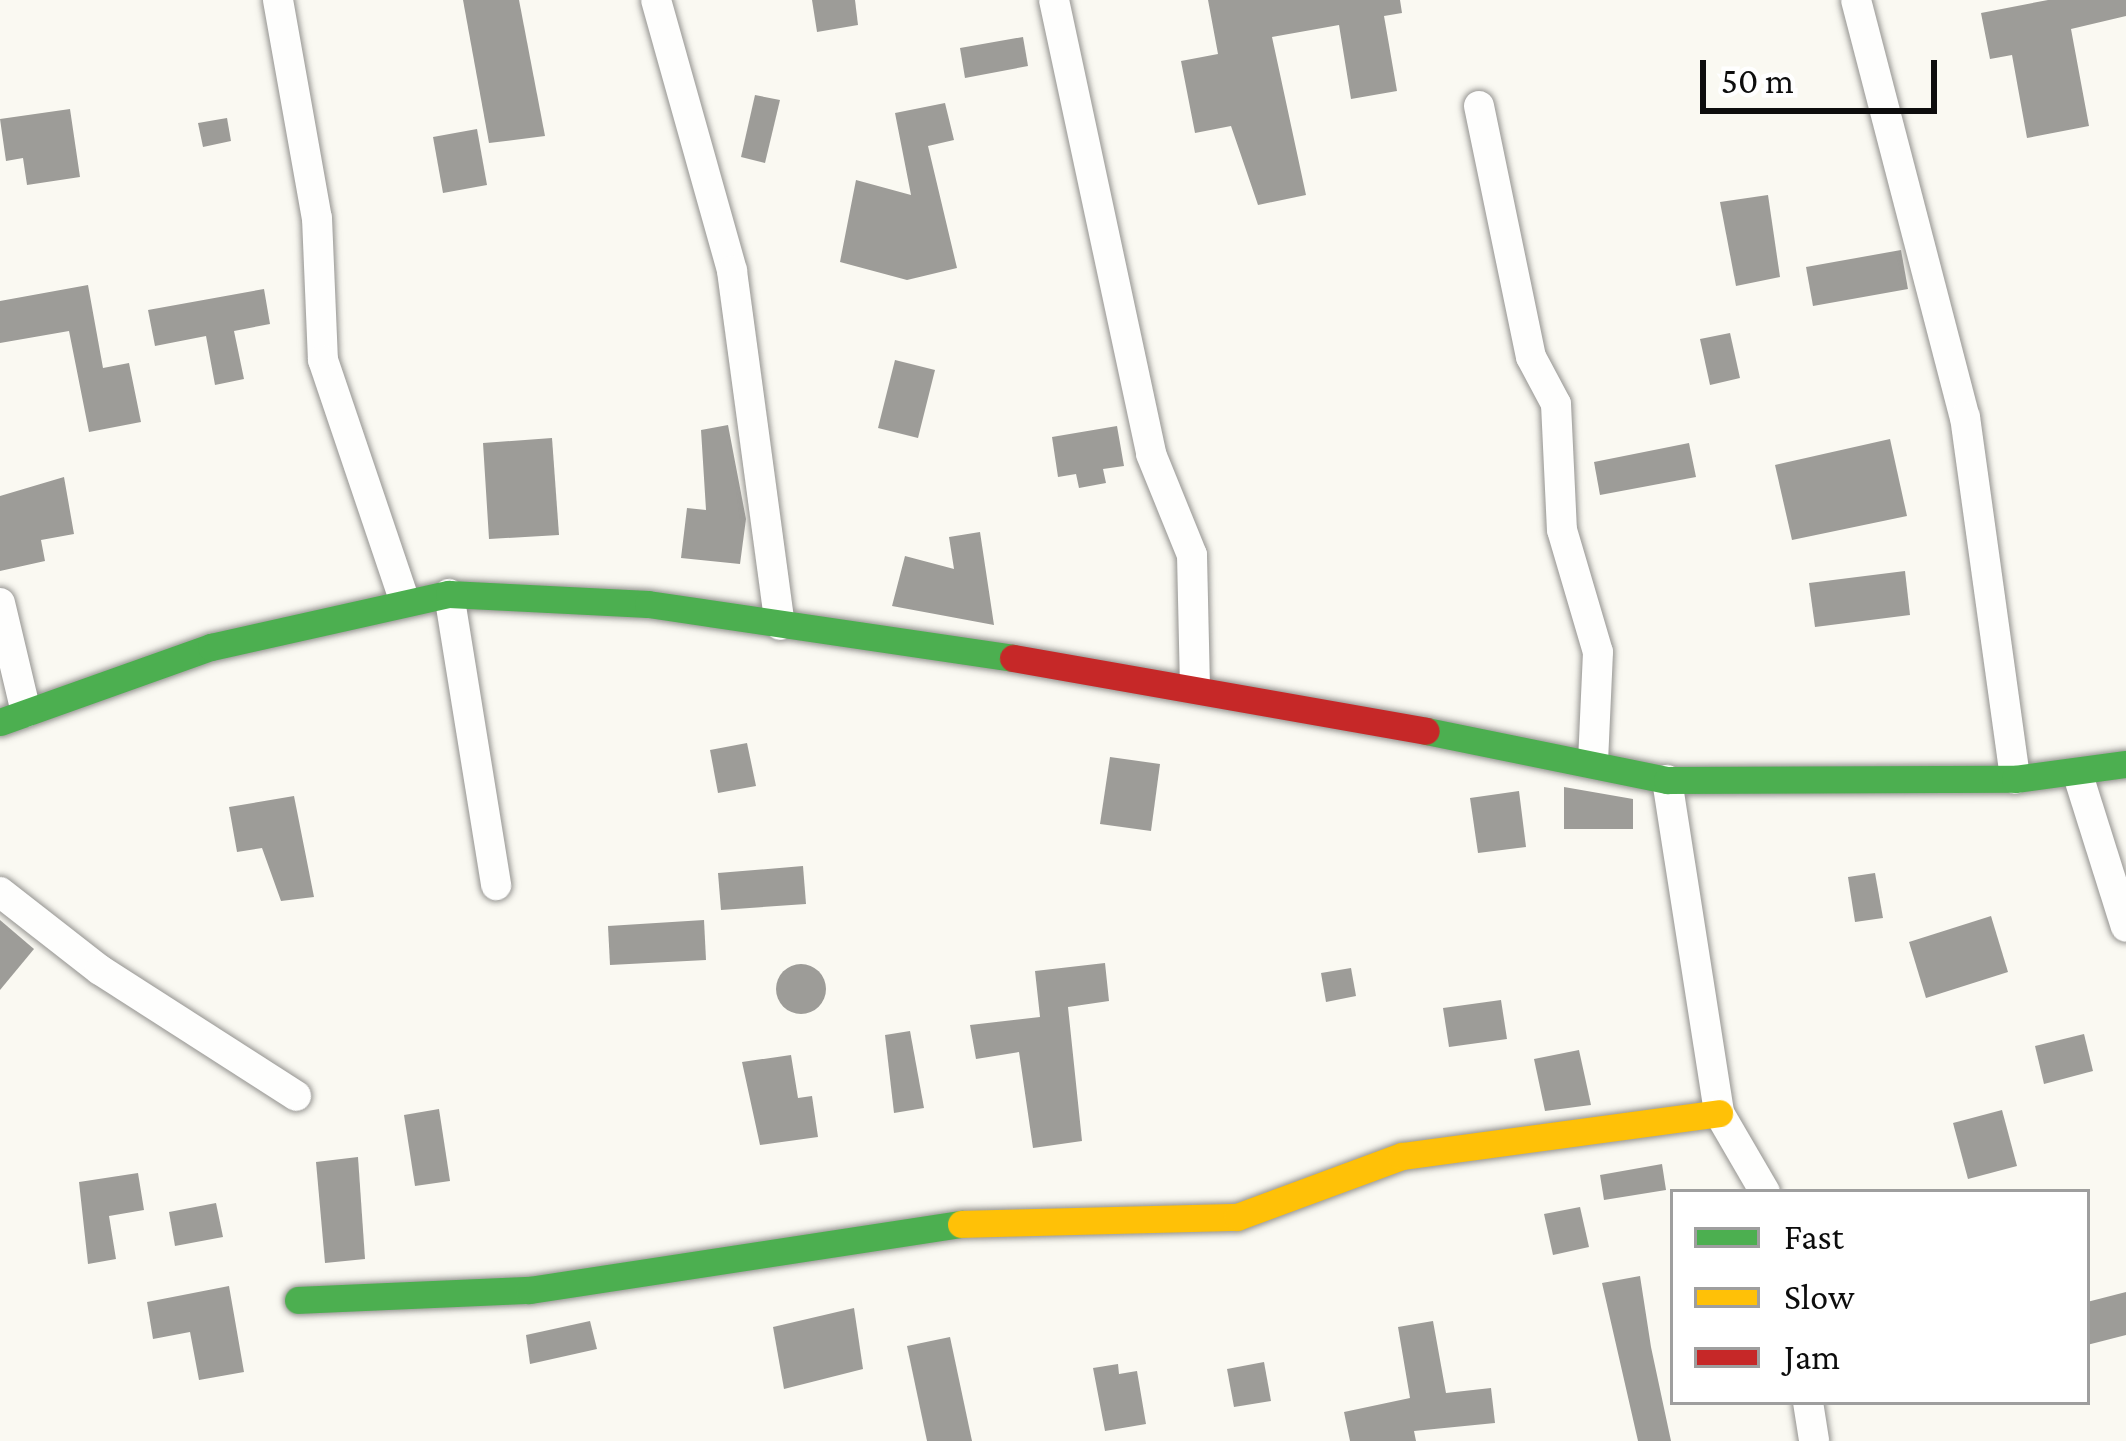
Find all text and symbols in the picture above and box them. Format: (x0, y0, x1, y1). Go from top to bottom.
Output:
scale bar (1706, 36, 1943, 110)
text: 50 m (1721, 61, 1794, 101)
legend (1670, 1189, 2090, 1405)
text: Fast (1784, 1217, 1844, 1257)
text: Slow (1784, 1277, 1855, 1317)
text: Jam (1784, 1337, 1840, 1377)

